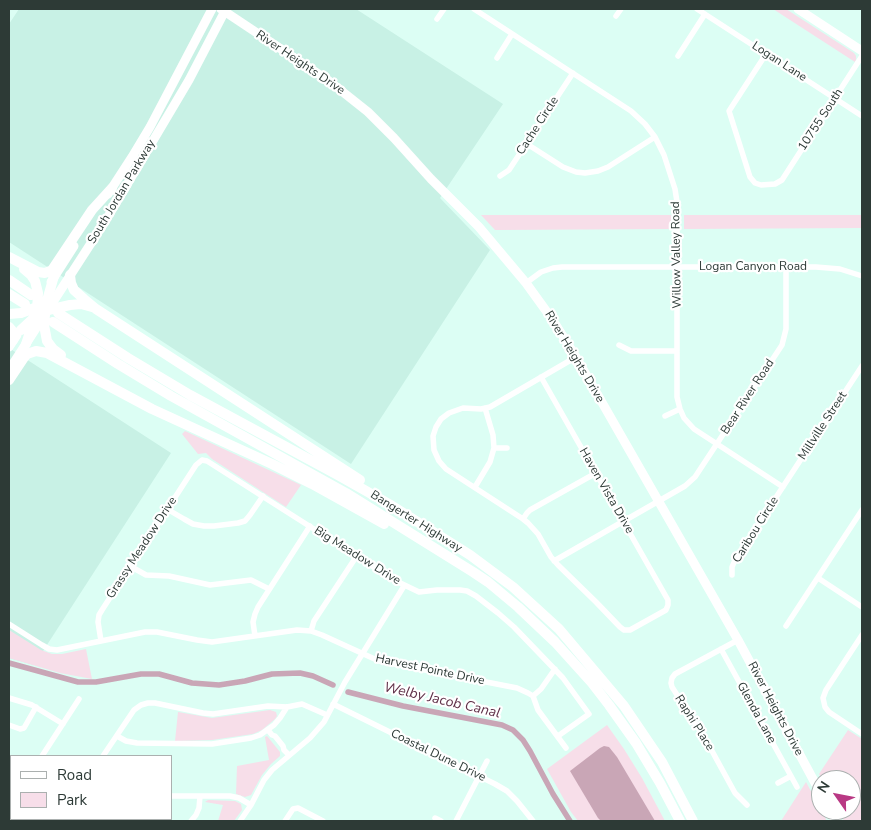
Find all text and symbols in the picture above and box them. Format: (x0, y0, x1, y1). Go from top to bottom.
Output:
street label: River Heights Drive (253, 28, 347, 98)
street label: Logan Lane (749, 39, 809, 85)
street label: 10755 South (796, 86, 846, 154)
street label: Cache Circle (514, 94, 562, 158)
street label: South Jordan Parkway (85, 137, 159, 247)
street label: Willow Valley Road (669, 201, 685, 309)
street label: Logan Canyon Road (699, 260, 807, 274)
street label: River Heights Drive (541, 309, 607, 405)
street label: Bear River Road (718, 357, 778, 437)
street label: Millville Street (796, 389, 850, 463)
street label: Haven Vista Drive (576, 446, 636, 536)
street label: Bangerter Highway (368, 488, 464, 556)
street label: Caribou Circle (730, 494, 782, 566)
street label: Grassy Meadow Drive (104, 495, 180, 601)
street label: Big Meadow Drive (311, 524, 403, 588)
street label: Harvest Pointe Drive (374, 651, 486, 689)
street label: River Heights Drive (744, 660, 806, 758)
water label: Welby Jacob Canal (382, 679, 502, 723)
street label: Glenda Lane (733, 680, 779, 746)
street label: Raphi Place (671, 692, 717, 754)
street label: Coastal Dune Drive (388, 727, 488, 785)
legend (10, 755, 172, 820)
text: Road (57, 765, 92, 785)
north arrow (811, 770, 861, 820)
text: N (813, 778, 835, 797)
text: Park (57, 790, 87, 810)

